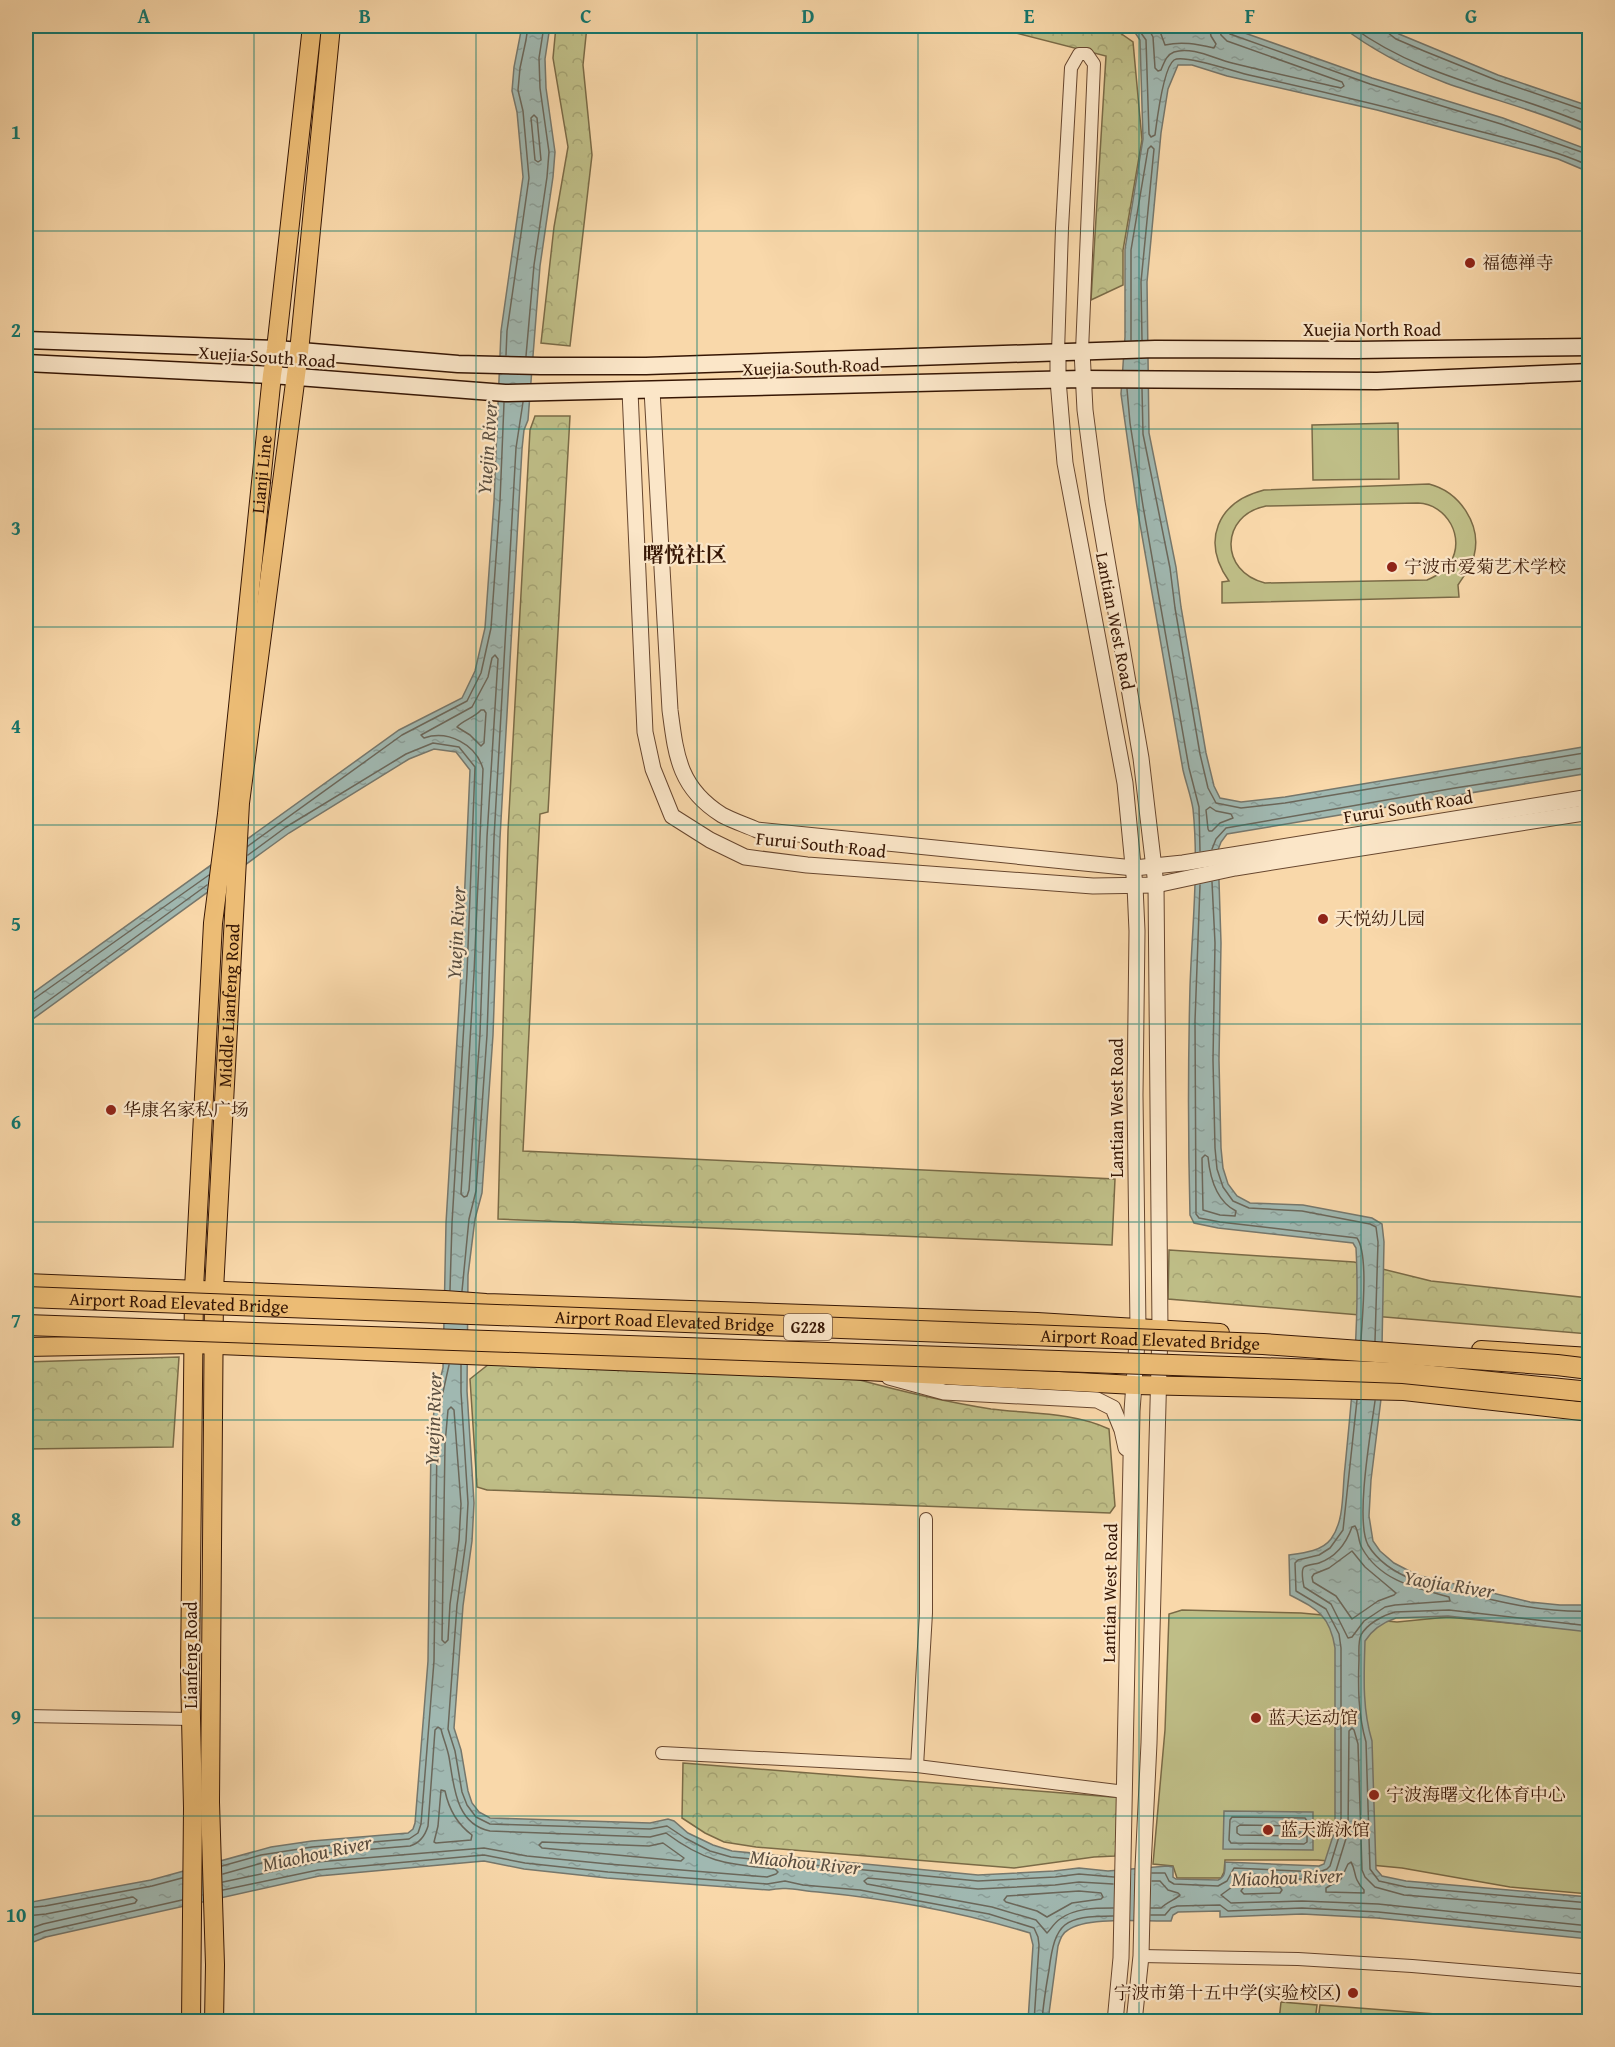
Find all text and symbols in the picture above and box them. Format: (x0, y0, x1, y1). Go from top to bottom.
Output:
text: A (138, 1, 151, 30)
text: B (359, 1, 371, 30)
text: C (580, 1, 592, 30)
text: D (801, 1, 815, 30)
text: E (1024, 1, 1035, 30)
text: F (1245, 1, 1255, 30)
text: G (1465, 1, 1477, 30)
text: 1 (11, 117, 21, 146)
place label: 福德禅寺 (1482, 249, 1554, 276)
marker: 福德禅寺 (1463, 256, 1477, 270)
text: 2 (11, 315, 21, 344)
street label: Xuejia North Road (1303, 316, 1441, 343)
street label: Xuejia South Road (198, 338, 337, 375)
street label: Xuejia South Road (742, 351, 881, 382)
water label: Yuejin River (469, 400, 504, 496)
street label: Lianji Line (244, 434, 279, 515)
text: 3 (11, 513, 21, 542)
district label: 曙悦社区 (643, 539, 727, 570)
street label: Lantian West Road (1089, 550, 1142, 692)
place label: 宁波市爱菊艺术学校 (1404, 553, 1566, 580)
marker: 宁波市爱菊艺术学校 (1385, 560, 1399, 574)
text: 4 (11, 711, 21, 740)
street label: Furui South Road (1341, 783, 1475, 830)
street label: Furui South Road (755, 824, 888, 865)
water label: Yuejin River (439, 885, 472, 980)
place label: 天悦幼儿园 (1335, 905, 1425, 932)
text: 5 (11, 909, 21, 938)
marker: 天悦幼儿园 (1316, 912, 1330, 926)
street label: Middle Lianfeng Road (211, 923, 247, 1088)
street label: Lantian West Road (1103, 1038, 1130, 1178)
place label: 华康名家私广场 (123, 1096, 249, 1123)
marker: 华康名家私广场 (104, 1103, 118, 1117)
text: 6 (11, 1107, 21, 1136)
street label: Airport Road Elevated Bridge (69, 1285, 289, 1320)
street label: Airport Road Elevated Bridge (554, 1303, 775, 1338)
text: 7 (11, 1305, 21, 1334)
road number: G228 (784, 1314, 832, 1340)
street label: Airport Road Elevated Bridge (1040, 1322, 1260, 1357)
water label: Yuejin River (416, 1371, 449, 1466)
text: 8 (11, 1504, 21, 1533)
street label: Lantian West Road (1095, 1523, 1124, 1663)
water label: Yaojia River (1402, 1562, 1497, 1605)
street label: Lianfeng Road (177, 1601, 204, 1709)
text: 9 (11, 1702, 21, 1731)
place label: 蓝天运动馆 (1268, 1704, 1358, 1731)
marker: 蓝天运动馆 (1249, 1711, 1263, 1725)
place label: 宁波海曙文化体育中心 (1386, 1781, 1566, 1808)
marker: 宁波海曙文化体育中心 (1367, 1788, 1381, 1802)
place label: 蓝天游泳馆 (1280, 1816, 1370, 1843)
marker: 蓝天游泳馆 (1261, 1823, 1275, 1837)
water label: Miaohou River (259, 1827, 375, 1878)
water label: Miaohou River (748, 1841, 862, 1882)
water label: Miaohou River (1231, 1860, 1344, 1893)
text: 10 (6, 1900, 26, 1929)
place label: 宁波市第十五中学(实验校区) (1113, 1979, 1341, 2006)
marker: 宁波市第十五中学(实验校区) (1346, 1986, 1360, 2000)

